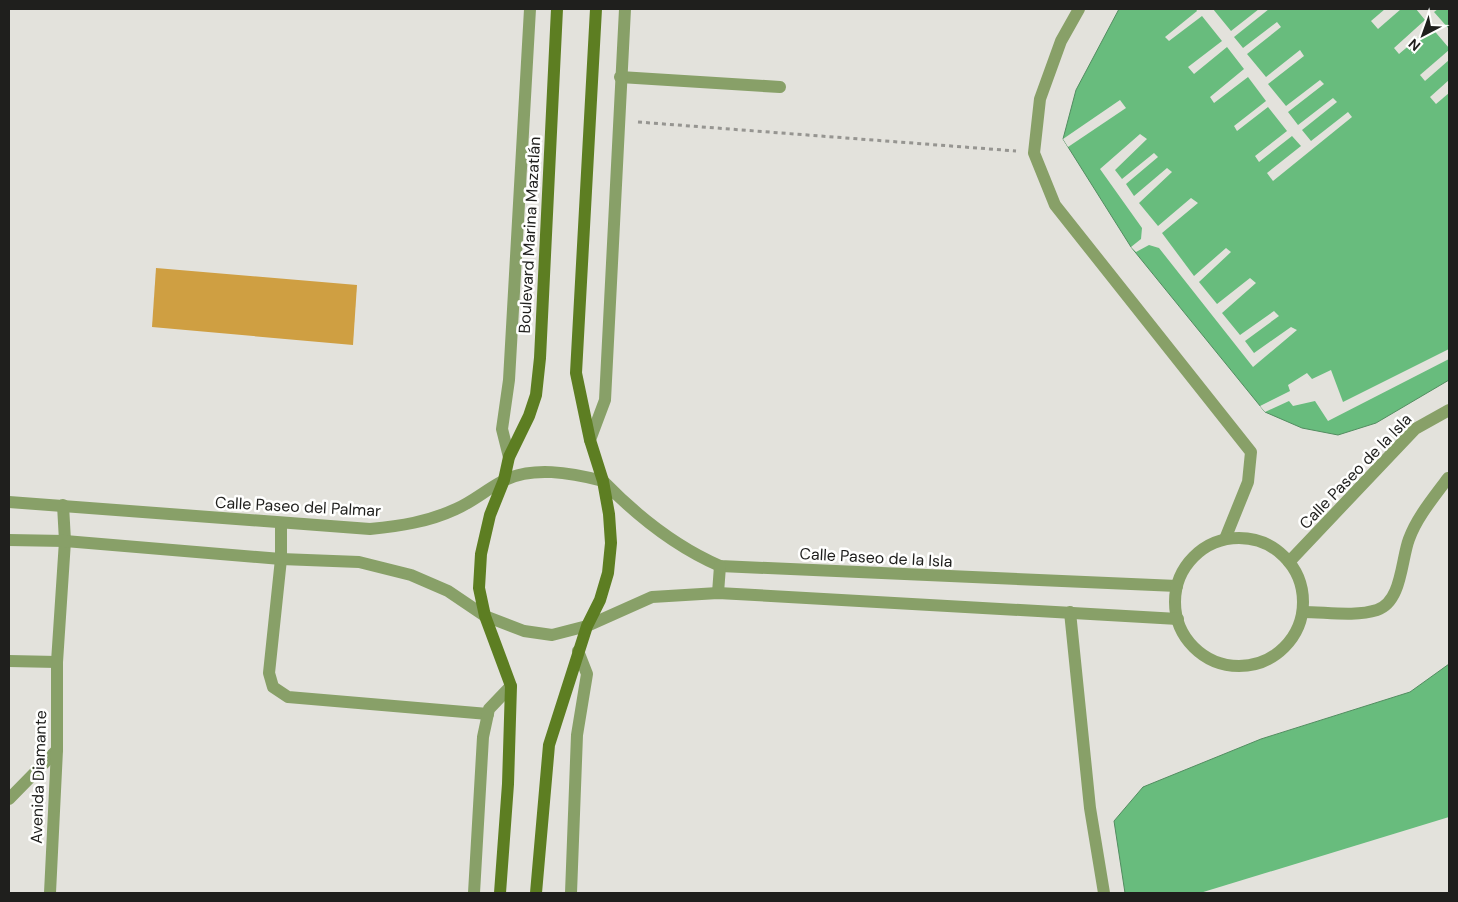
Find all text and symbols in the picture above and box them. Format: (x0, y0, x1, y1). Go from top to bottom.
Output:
north arrow (1398, 10, 1448, 60)
text: N (1405, 35, 1424, 55)
street label: Boulevard Marina Mazatlán (514, 136, 545, 334)
street label: Calle Paseo de la Isla (1295, 409, 1416, 534)
street label: Calle Paseo del Palmar (214, 492, 382, 521)
street label: Calle Paseo de la Isla (799, 543, 953, 572)
street label: Avenida Diamante (26, 710, 51, 844)

